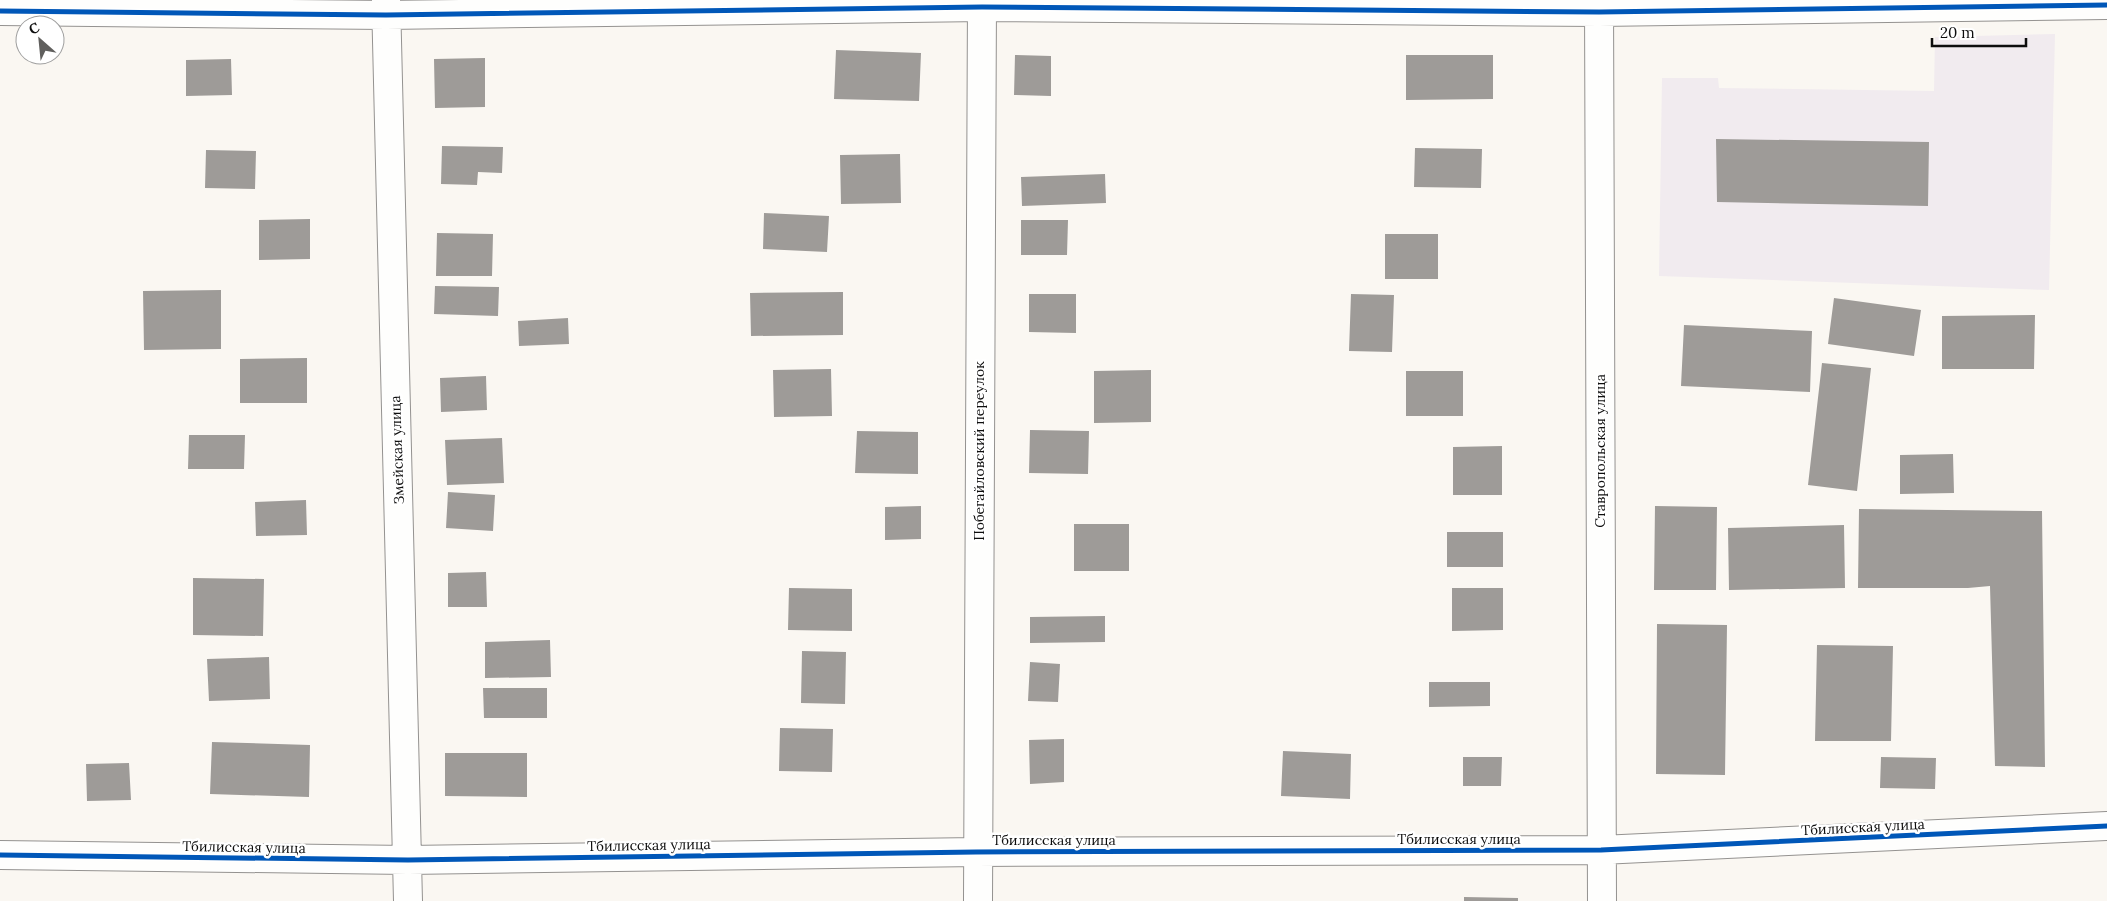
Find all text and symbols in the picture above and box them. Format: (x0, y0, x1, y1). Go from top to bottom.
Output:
north arrow (15, 15, 65, 65)
scale bar (1932, 15, 2026, 47)
text: С (26, 18, 43, 39)
text: 20 m (1940, 23, 1975, 42)
street label: Побегайловский переулок (970, 361, 988, 541)
street label: Ставропольская улица (1591, 374, 1609, 528)
street label: Змейская улица (386, 395, 408, 505)
street label: Тбилисская улица (1801, 815, 1925, 839)
street label: Тбилисская улица (1397, 830, 1521, 848)
street label: Тбилисская улица (992, 831, 1116, 849)
street label: Тбилисская улица (587, 835, 711, 855)
street label: Тбилисская улица (182, 837, 306, 857)

